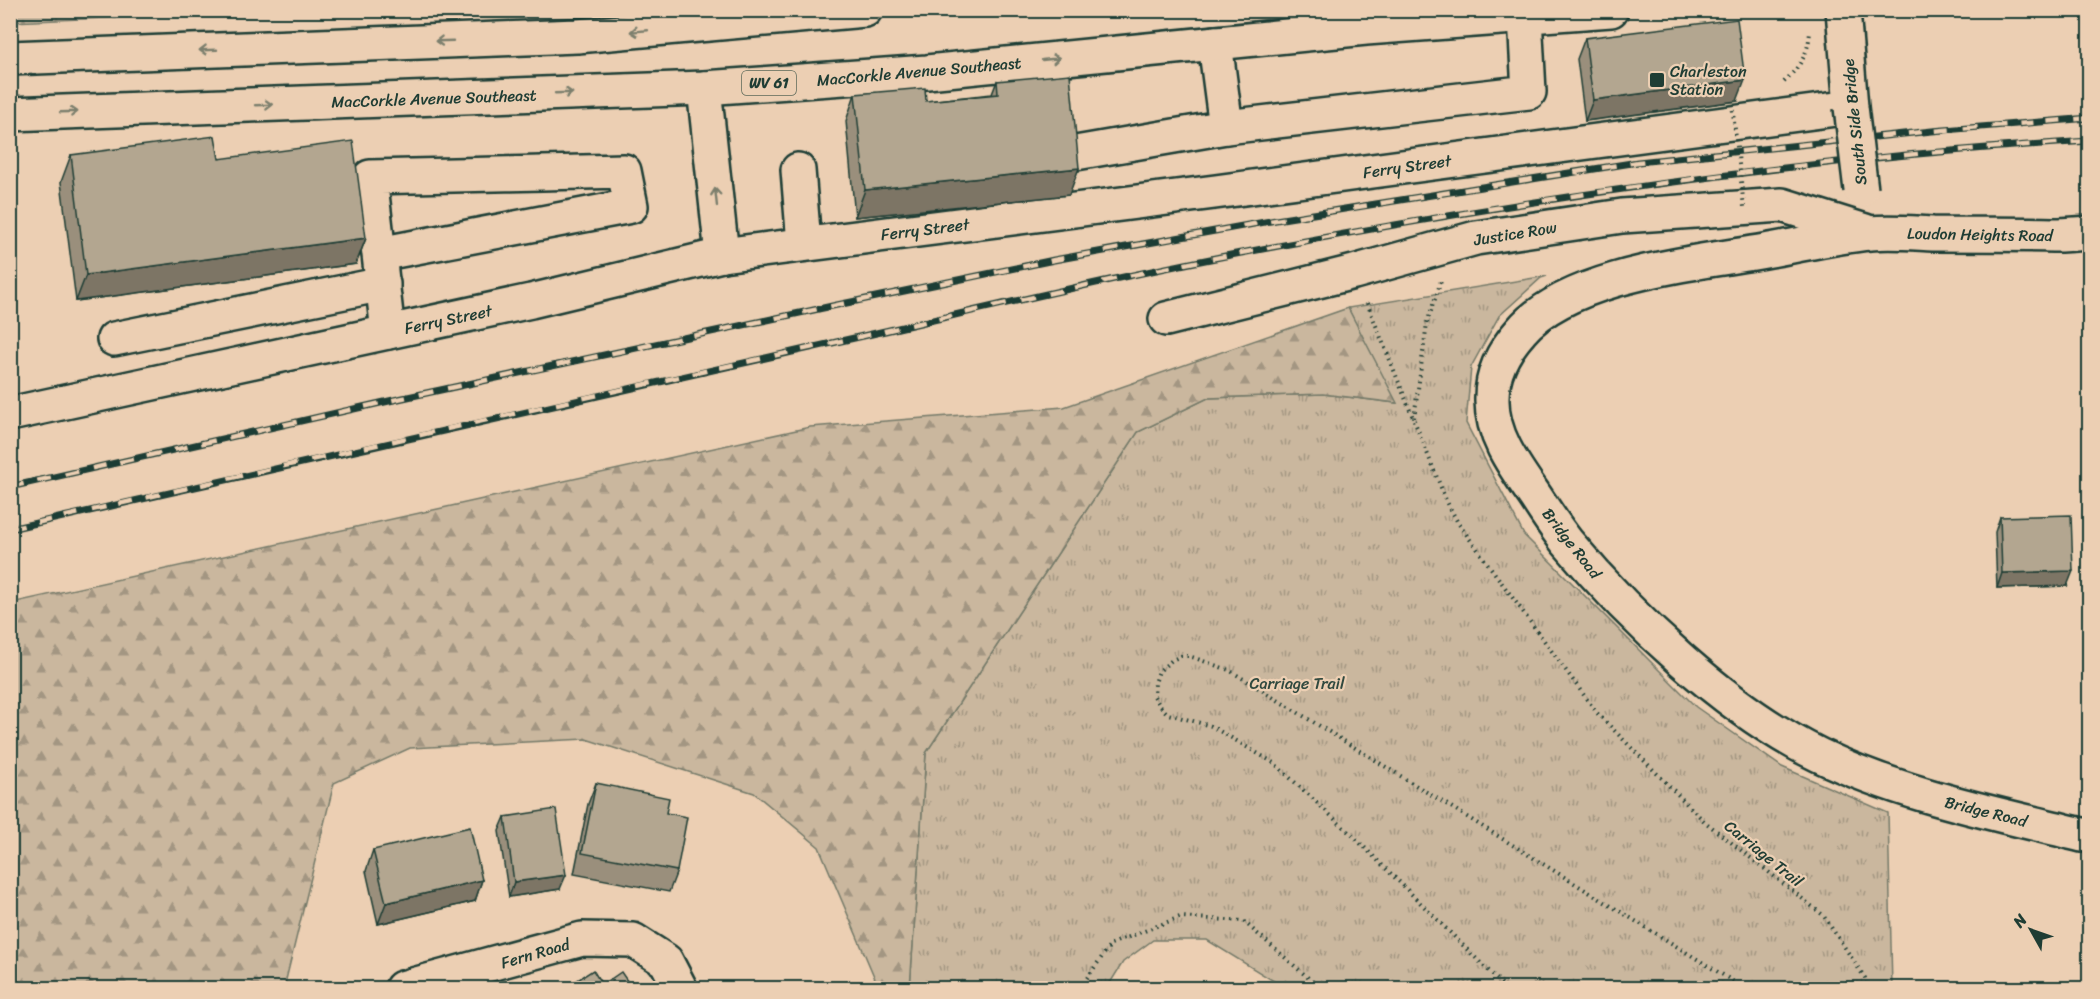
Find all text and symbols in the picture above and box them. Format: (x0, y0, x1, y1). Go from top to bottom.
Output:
one-way arrow (630, 26, 650, 37)
one-way arrow (435, 36, 455, 47)
one-way arrow (198, 45, 218, 56)
street label: MacCorkle Avenue Southeast (815, 48, 1023, 95)
one-way arrow (1041, 54, 1061, 65)
place label: Charleston Station (1670, 57, 1747, 104)
street label: South Side Bridge (1833, 57, 1876, 187)
road number: WV 61 (742, 71, 796, 95)
marker: Charleston Station (1648, 71, 1666, 89)
street label: MacCorkle Avenue Southeast (331, 80, 537, 117)
one-way arrow (553, 88, 573, 99)
one-way arrow (253, 99, 273, 110)
one-way arrow (58, 106, 78, 118)
street label: Ferry Street (1361, 146, 1454, 187)
one-way arrow (710, 187, 721, 207)
street label: Ferry Street (879, 210, 971, 249)
street label: Justice Row (1471, 212, 1560, 255)
street label: Loudon Heights Road (1907, 219, 2055, 250)
street label: Ferry Street (402, 296, 495, 343)
street label: Bridge Road (1534, 501, 1610, 587)
park label: Carriage Trail (1249, 669, 1345, 698)
street label: Bridge Road (1942, 787, 2032, 836)
street label: Carriage Trail (1718, 812, 1810, 895)
north arrow (2001, 900, 2061, 960)
text: N (2005, 906, 2035, 935)
street label: Fern Road (497, 929, 575, 977)

